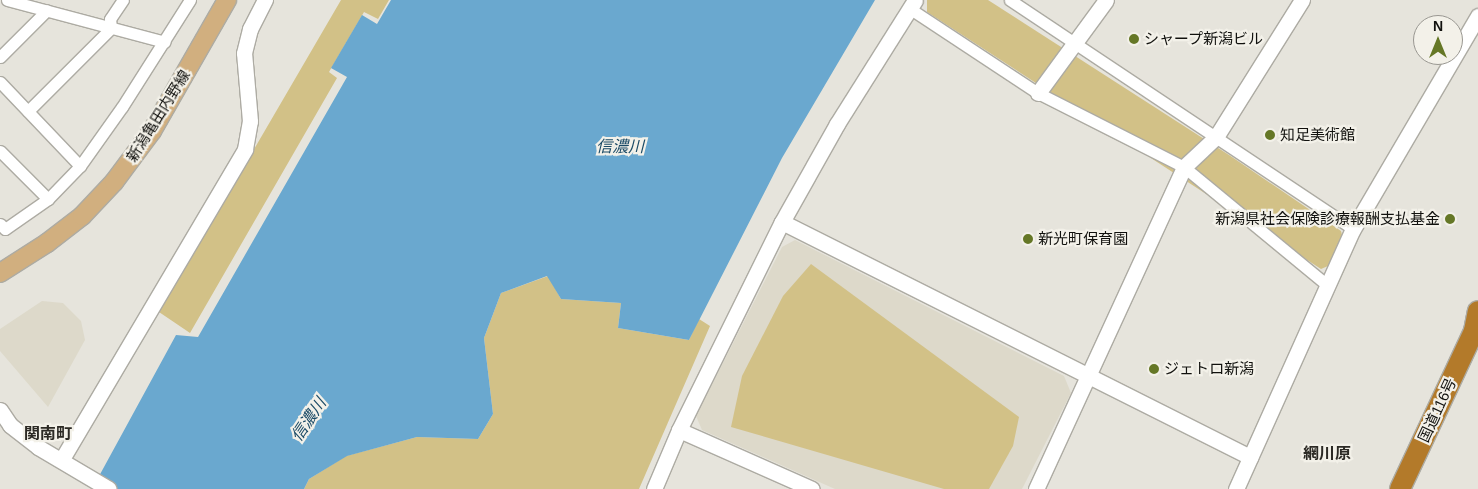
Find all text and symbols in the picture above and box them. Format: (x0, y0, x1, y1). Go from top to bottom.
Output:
north arrow (1413, 15, 1463, 65)
text: N (1433, 18, 1443, 34)
place label: シャープ新潟ビル (1144, 30, 1264, 48)
marker: シャープ新潟ビル (1128, 33, 1140, 45)
street label: 新潟亀田内野線 (123, 67, 193, 165)
place label: 知足美術館 (1280, 126, 1355, 144)
marker: 知足美術館 (1264, 129, 1276, 141)
water label: 信濃川 (596, 137, 644, 157)
place label: 新潟県社会保険診療報酬支払基金 (1215, 210, 1440, 228)
marker: 新潟県社会保険診療報酬支払基金 (1444, 213, 1456, 225)
place label: 新光町保育園 (1038, 230, 1128, 248)
marker: 新光町保育園 (1022, 233, 1034, 245)
place label: ジェトロ新潟 (1164, 360, 1254, 378)
marker: ジェトロ新潟 (1148, 363, 1160, 375)
street label: 国道116号 (1414, 375, 1460, 445)
water label: 信濃川 (288, 395, 330, 445)
district label: 関南町 (24, 424, 72, 444)
district label: 網川原 (1303, 444, 1351, 464)

